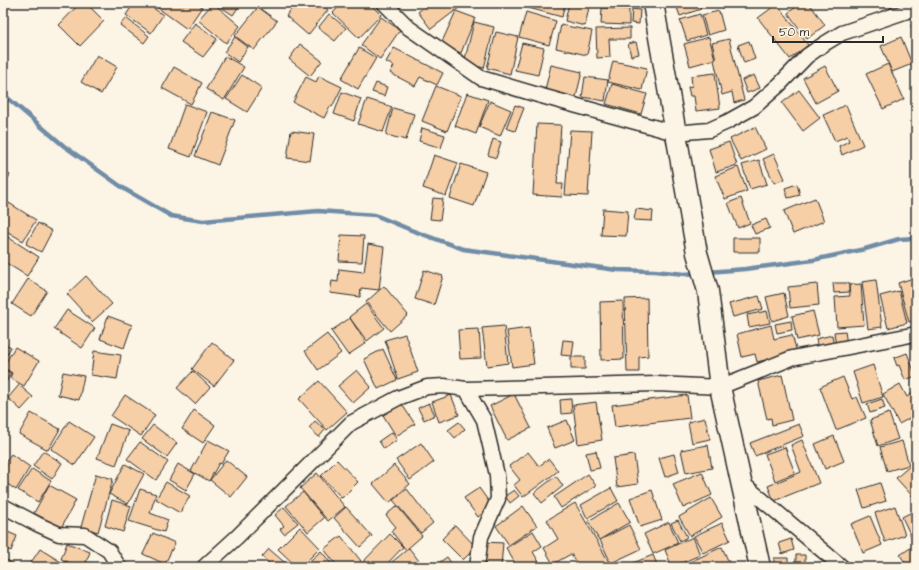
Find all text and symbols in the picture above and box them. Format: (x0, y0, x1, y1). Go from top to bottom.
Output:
scale bar (773, 18, 883, 44)
text: 50 m (779, 24, 810, 41)

